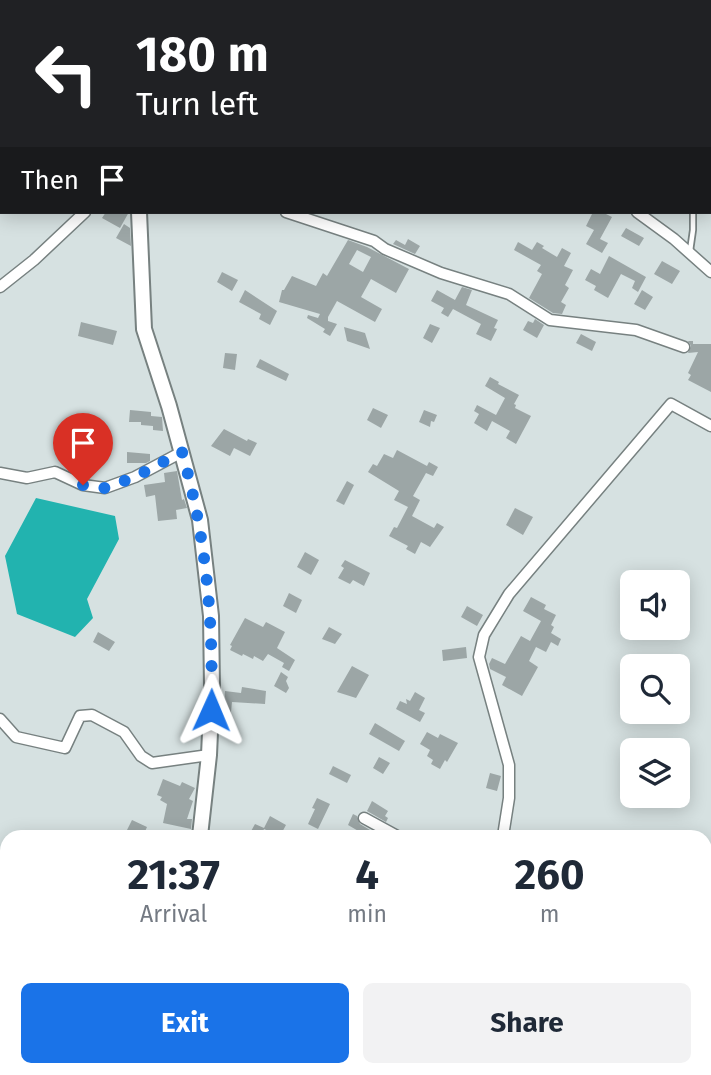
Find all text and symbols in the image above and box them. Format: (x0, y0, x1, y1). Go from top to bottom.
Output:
text: 180 m (136, 25, 269, 84)
icon: left (21, 28, 112, 119)
text: Turn left (136, 85, 258, 123)
icon: arrive (93, 161, 131, 199)
text: Then (21, 165, 79, 196)
pin (53, 413, 113, 485)
icon: arrive (64, 424, 102, 462)
map controls (620, 570, 690, 808)
button: sound (620, 570, 690, 640)
button: search (620, 654, 690, 724)
position arrow (174, 673, 248, 747)
button: layers (620, 738, 690, 808)
text: 21:37 (128, 850, 220, 900)
text: 4 (355, 850, 379, 900)
text: 260 (515, 850, 585, 900)
text: Arrival (140, 900, 207, 928)
text: min (347, 900, 387, 928)
text: m (540, 900, 559, 928)
button: Exit (21, 983, 349, 1063)
button: Share (363, 983, 691, 1063)

